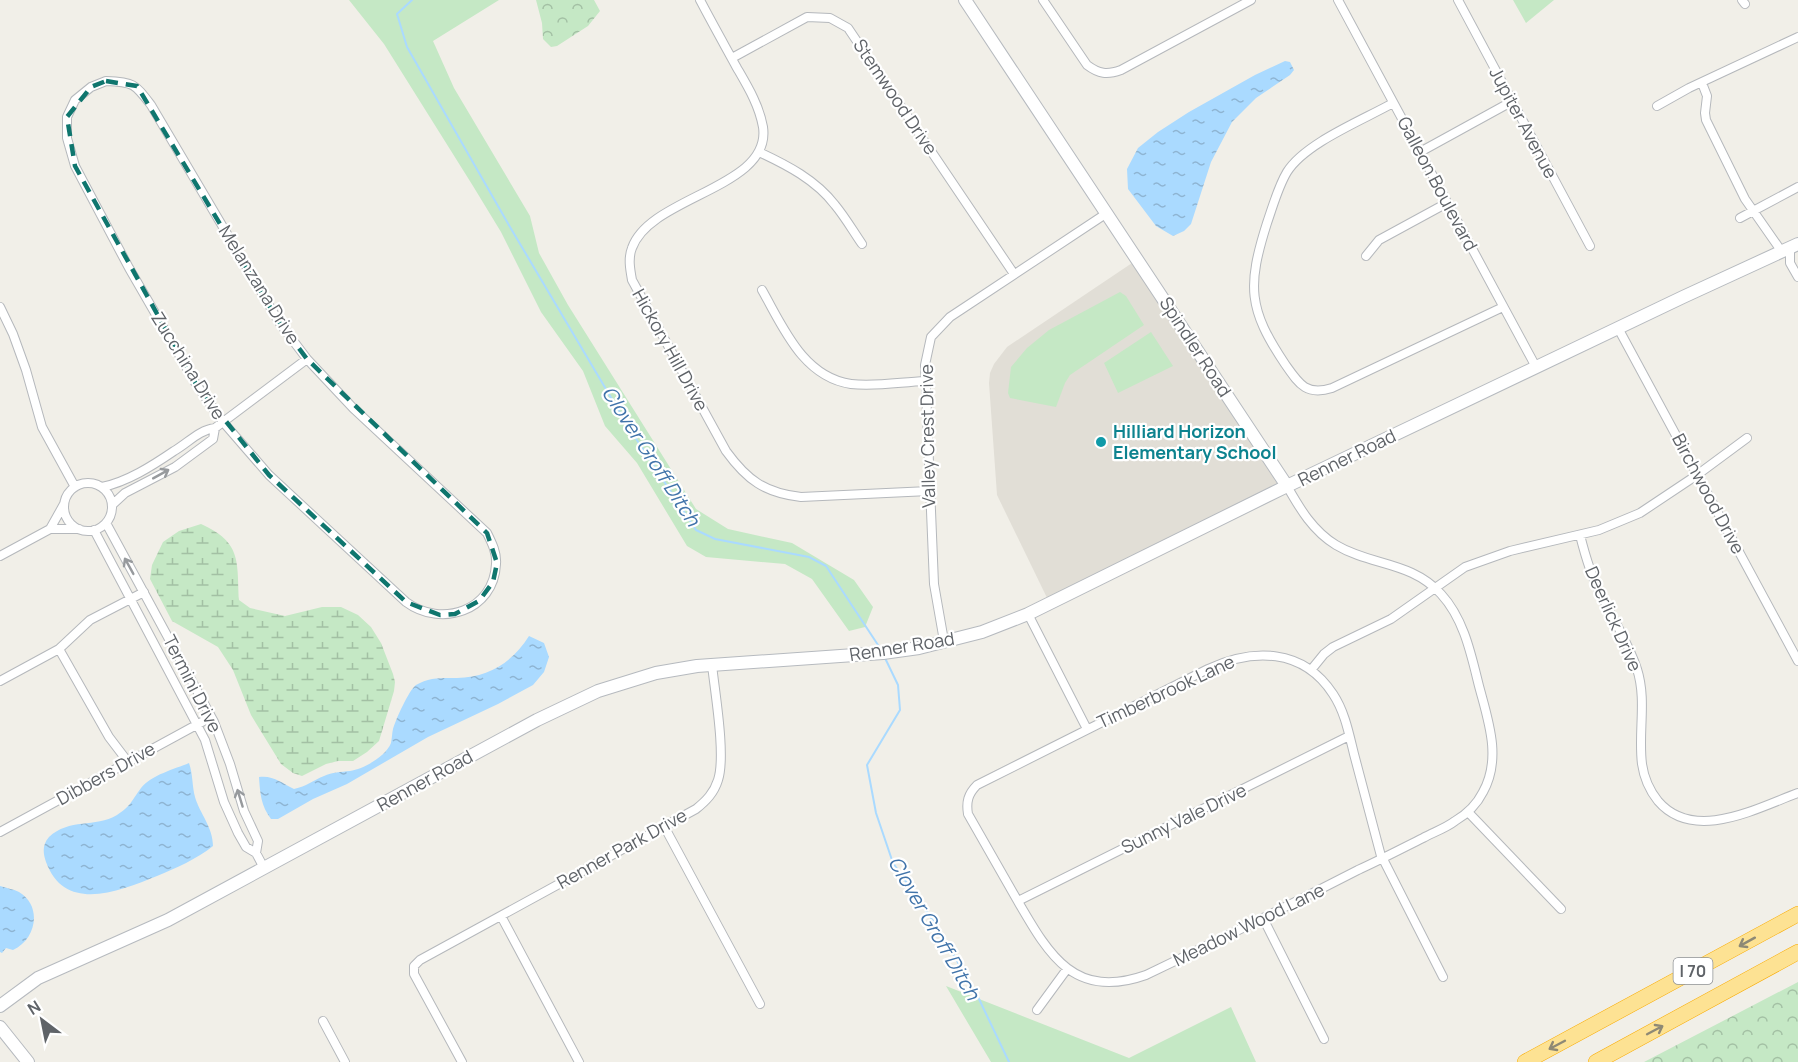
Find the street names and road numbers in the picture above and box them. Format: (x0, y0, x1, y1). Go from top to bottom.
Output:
street label: Stemwood Drive (848, 34, 943, 159)
street label: Jupiter Avenue (1484, 63, 1563, 182)
street label: Galleon Boulevard (1392, 112, 1483, 255)
street label: Melanzana Drive (214, 220, 306, 348)
street label: Hickory Hill Drive (627, 284, 714, 415)
street label: Spindler Road (1155, 292, 1237, 401)
street label: Zucchina Drive (146, 307, 232, 424)
street label: Valley Crest Drive (914, 364, 940, 508)
street label: Renner Road (1294, 423, 1400, 491)
street label: Birchwood Drive (1667, 429, 1751, 558)
street label: Deerlick Drive (1580, 562, 1648, 675)
street label: Renner Road (848, 626, 956, 666)
street label: Termini Drive (158, 631, 228, 736)
street label: Timberbrook Lane (1093, 649, 1238, 733)
street label: Dibbers Drive (52, 736, 159, 810)
street label: Renner Road (372, 744, 477, 816)
street label: Sunny Vale Drive (1117, 777, 1250, 859)
street label: Renner Park Drive (552, 802, 691, 894)
street label: Meadow Wood Lane (1169, 877, 1328, 971)
road number: I 70 (1674, 958, 1712, 984)

